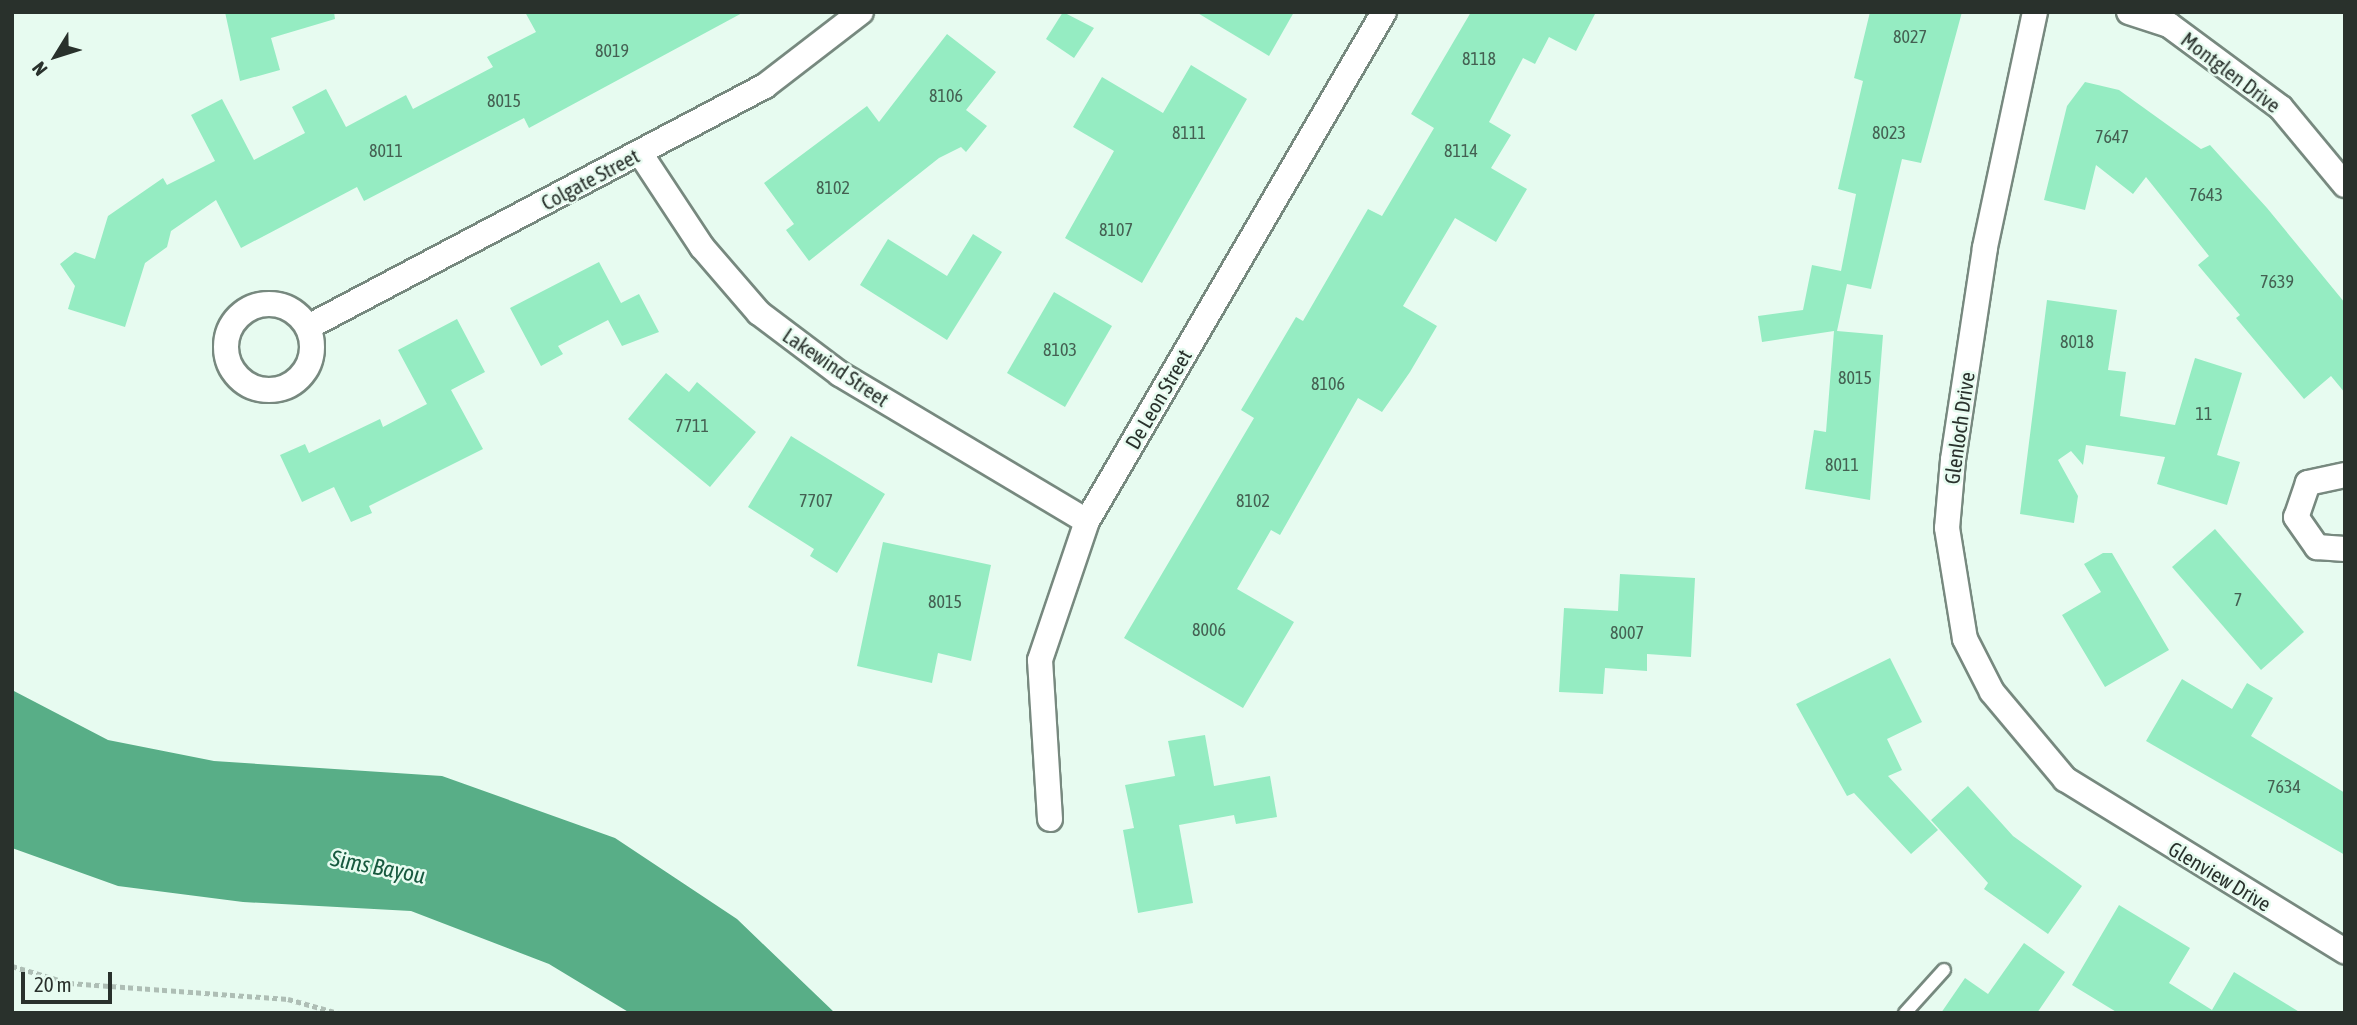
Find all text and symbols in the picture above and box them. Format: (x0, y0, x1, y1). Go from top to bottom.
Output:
north arrow (21, 21, 91, 91)
house number: 8027 (1893, 26, 1927, 48)
street label: Montglen Drive (2176, 26, 2286, 118)
house number: 8019 (595, 40, 629, 62)
house number: 8118 (1462, 48, 1496, 70)
text: N (27, 58, 52, 80)
house number: 8106 (929, 85, 963, 107)
house number: 8015 (487, 90, 521, 112)
house number: 8111 (1172, 122, 1206, 144)
house number: 8023 (1872, 122, 1906, 144)
house number: 7647 (2095, 126, 2129, 148)
house number: 8011 (369, 140, 403, 162)
house number: 8114 (1444, 140, 1478, 162)
street label: Colgate Street (537, 143, 643, 215)
house number: 8102 (816, 177, 850, 199)
house number: 7643 (2189, 184, 2223, 206)
house number: 8107 (1099, 219, 1133, 241)
house number: 7639 (2260, 271, 2294, 293)
street label: Lakewind Street (778, 322, 894, 412)
house number: 8018 (2060, 331, 2094, 353)
house number: 8103 (1043, 339, 1077, 361)
street label: De Leon Street (1119, 345, 1197, 453)
house number: 8015 (1838, 367, 1872, 389)
street label: Glenloch Drive (1939, 370, 1979, 486)
house number: 8106 (1311, 373, 1345, 395)
house number: 11 (2196, 403, 2212, 425)
house number: 7711 (675, 415, 709, 437)
house number: 8011 (1825, 454, 1859, 476)
house number: 7707 (799, 490, 833, 512)
house number: 8102 (1236, 490, 1270, 512)
house number: 7 (2234, 589, 2242, 611)
house number: 8015 (928, 591, 962, 613)
house number: 8006 (1192, 619, 1226, 641)
house number: 8007 (1610, 622, 1644, 644)
house number: 7634 (2267, 776, 2301, 798)
street label: Glenview Drive (2164, 836, 2276, 916)
water label: Sims Bayou (328, 844, 428, 890)
scale bar (24, 958, 116, 1002)
text: 20 m (34, 972, 72, 996)

